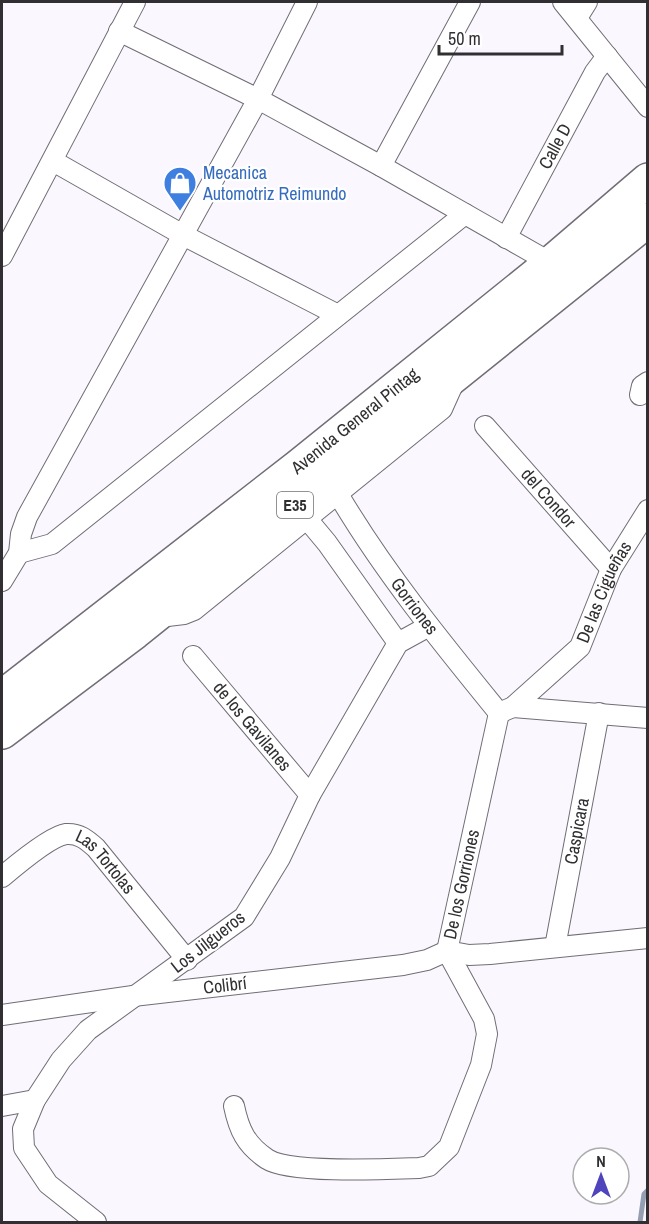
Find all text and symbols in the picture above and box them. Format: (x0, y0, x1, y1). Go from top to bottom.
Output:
scale bar (439, 18, 562, 56)
text: 50 m (448, 26, 481, 51)
street label: Calle D (532, 119, 577, 173)
place label: Mecanica Automotriz Reimundo (202, 160, 347, 206)
shop icon: Mecanica Automotriz Reimundo (162, 165, 198, 212)
street label: Avenida General Pintag (285, 361, 424, 480)
street label: del Condor (516, 462, 582, 533)
road number: E35 (277, 492, 313, 518)
street label: De las Cigueñas (570, 536, 637, 647)
street label: Gorriones (385, 572, 445, 640)
street label: de los Gavilanes (208, 676, 298, 776)
street label: Caspicara (558, 796, 595, 866)
street label: Las Tortolas (72, 823, 141, 899)
street label: De los Gorriones (437, 827, 485, 942)
street label: Los Jilgueros (165, 905, 250, 978)
street label: Colibrí (202, 970, 249, 1000)
north arrow (571, 1146, 631, 1206)
text: N (596, 1150, 606, 1172)

